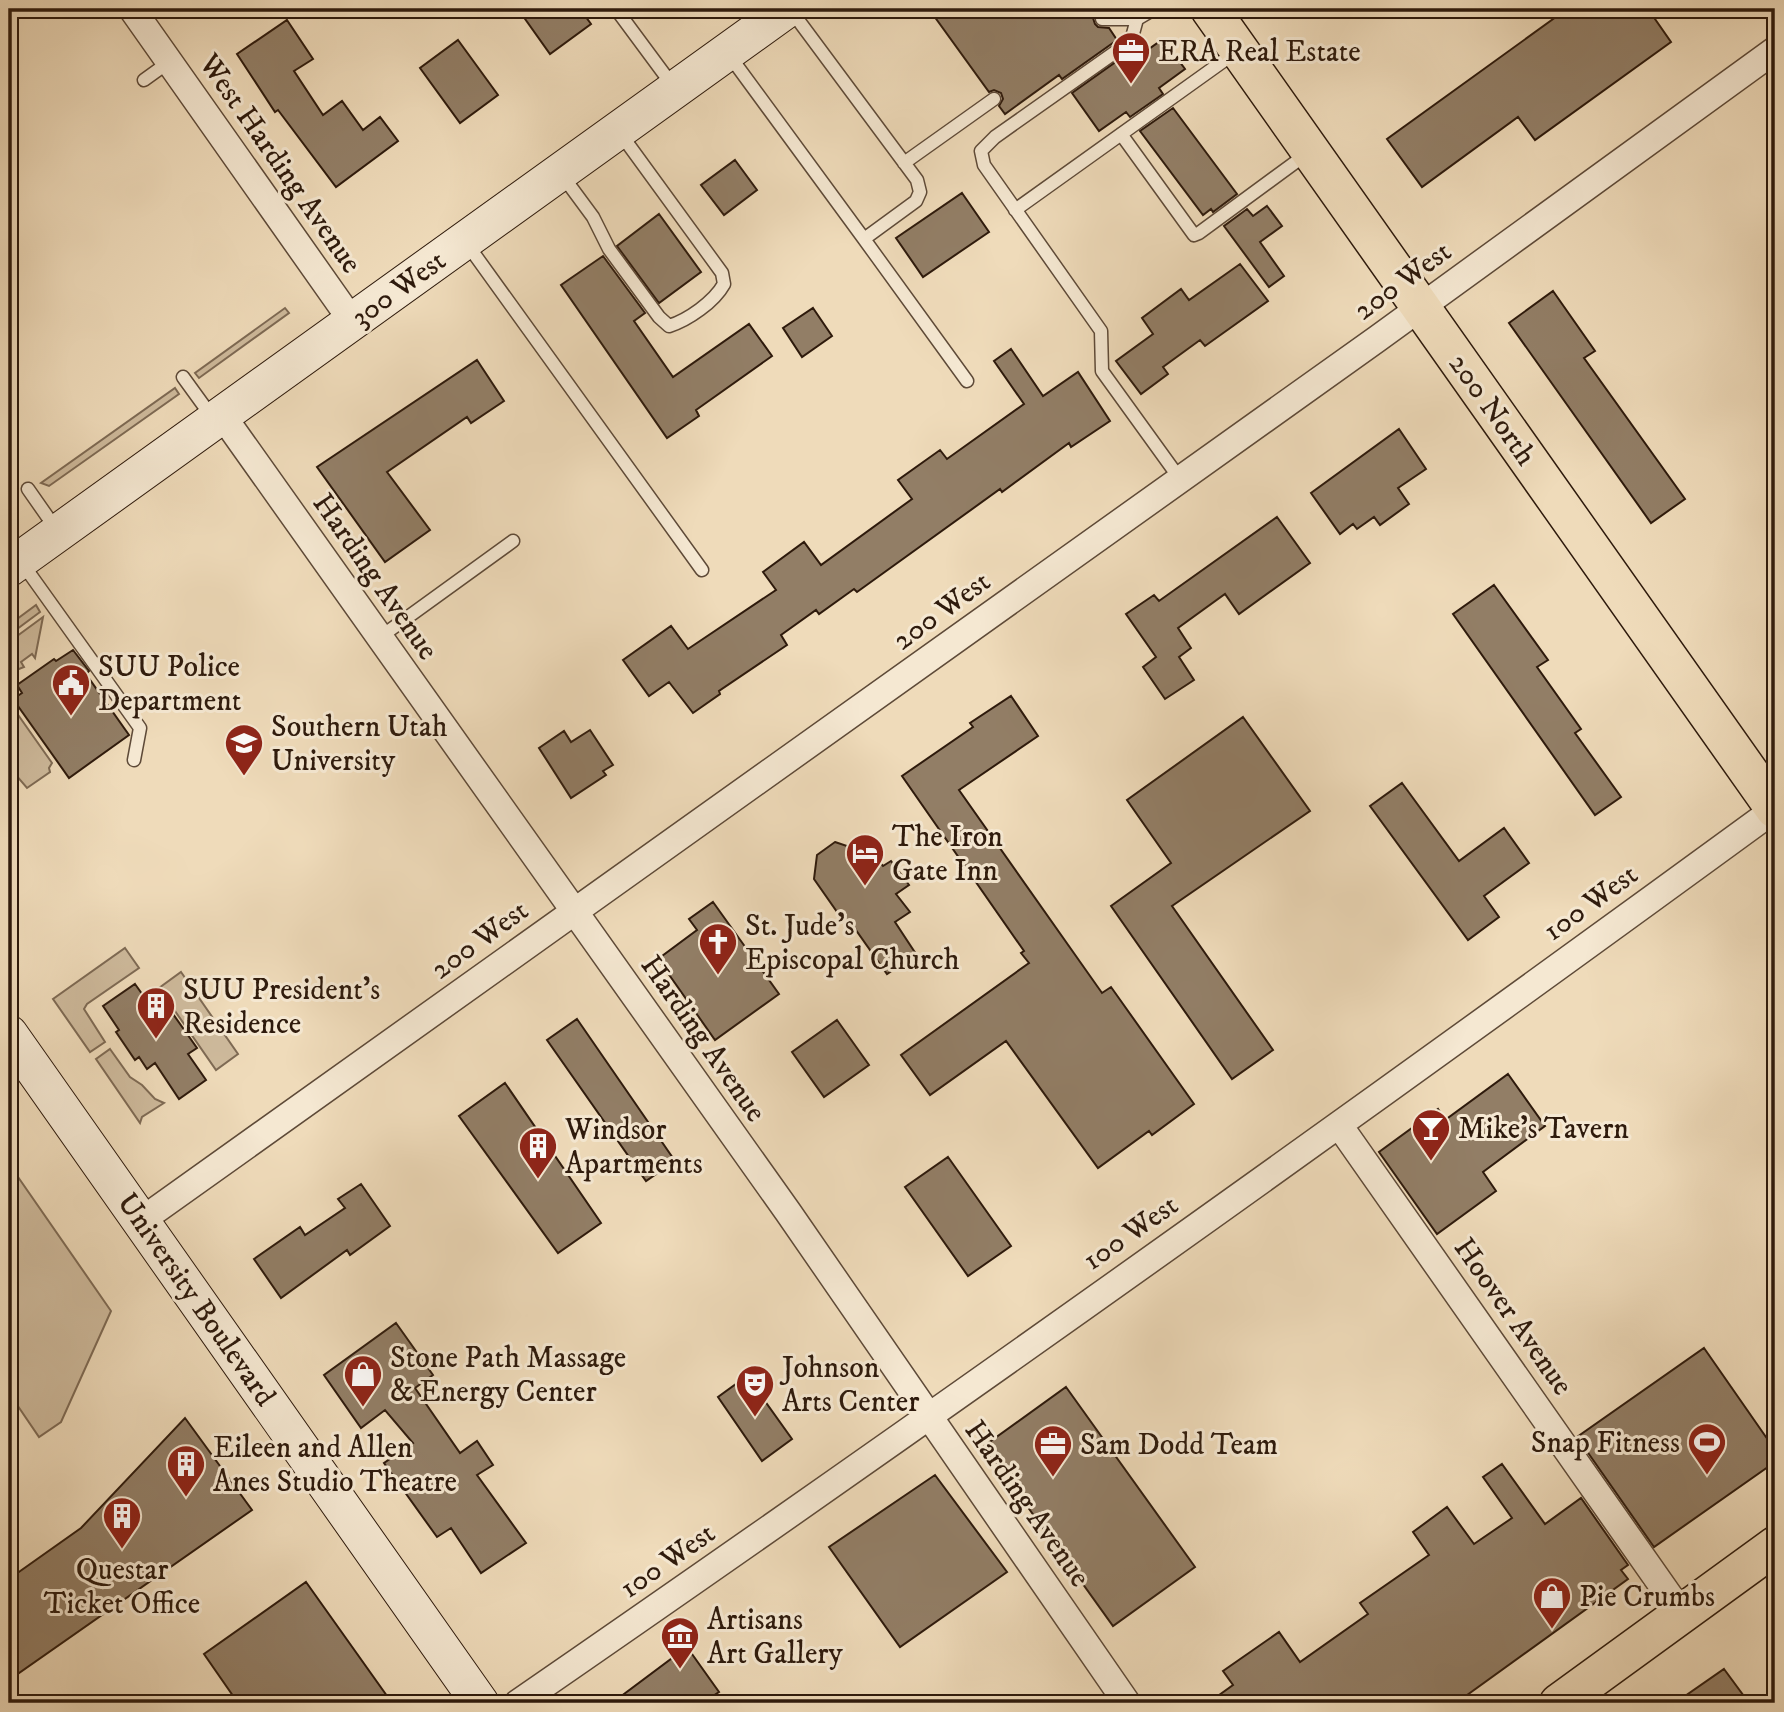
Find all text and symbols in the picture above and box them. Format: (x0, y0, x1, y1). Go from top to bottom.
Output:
office icon: ERA Real Estate (1110, 30, 1152, 85)
place label: ERA Real Estate (1158, 34, 1361, 71)
street label: West Harding Avenue (190, 46, 369, 281)
street label: 200 West (1347, 233, 1459, 329)
street label: 300 West (344, 243, 453, 336)
street label: 200 North (1440, 347, 1544, 473)
street label: Harding Avenue (304, 486, 446, 667)
street label: 200 West (886, 563, 998, 659)
place label: SUU Police Department (98, 649, 241, 720)
public building icon: SUU Police Department (50, 662, 92, 717)
place label: Southern Utah University (271, 709, 448, 780)
school or university icon: Southern Utah University (223, 722, 265, 777)
place label: The Iron Gate Inn (892, 819, 1003, 890)
hotel icon: The Iron Gate Inn (844, 832, 886, 887)
street label: 100 West (1536, 857, 1645, 950)
street label: 200 West (424, 892, 536, 988)
place label: St. Jude's Episcopal Church (745, 908, 960, 979)
church icon: St. Jude's Episcopal Church (697, 921, 739, 976)
street label: Harding Avenue (632, 948, 774, 1129)
place label: SUU President's Residence (183, 972, 380, 1043)
building icon: SUU President's Residence (135, 985, 177, 1040)
bar icon: Mike's Tavern (1410, 1107, 1452, 1162)
place label: Mike's Tavern (1458, 1111, 1629, 1148)
place label: Windsor Apartments (564, 1112, 703, 1183)
building icon: Windsor Apartments (517, 1125, 559, 1180)
street label: University Boulevard (108, 1186, 283, 1414)
street label: 100 West (1076, 1187, 1186, 1279)
street label: Hoover Avenue (1445, 1231, 1581, 1403)
place label: Stone Path Massage & Energy Center (390, 1340, 626, 1411)
place label: Johnson Arts Center (779, 1350, 919, 1421)
shop icon: Stone Path Massage & Energy Center (342, 1353, 384, 1408)
theatre icon: Johnson Arts Center (734, 1363, 776, 1418)
street label: Harding Avenue (956, 1413, 1098, 1594)
sports icon: Snap Fitness (1686, 1421, 1728, 1476)
office icon: Sam Dodd Team (1032, 1423, 1074, 1478)
place label: Snap Fitness (1531, 1425, 1680, 1462)
place label: Sam Dodd Team (1080, 1427, 1278, 1464)
place label: Eileen and Allen Anes Studio Theatre (213, 1430, 457, 1501)
building icon: Eileen and Allen Anes Studio Theatre (165, 1443, 207, 1498)
building icon: Questar Ticket Office (101, 1495, 143, 1550)
street label: 100 West (613, 1515, 723, 1607)
place label: Questar Ticket Office (44, 1552, 200, 1623)
shop icon: Pie Crumbs (1531, 1575, 1573, 1630)
place label: Pie Crumbs (1579, 1579, 1715, 1616)
place label: Artisans Art Gallery (707, 1602, 844, 1673)
museum icon: Artisans Art Gallery (659, 1615, 701, 1670)

